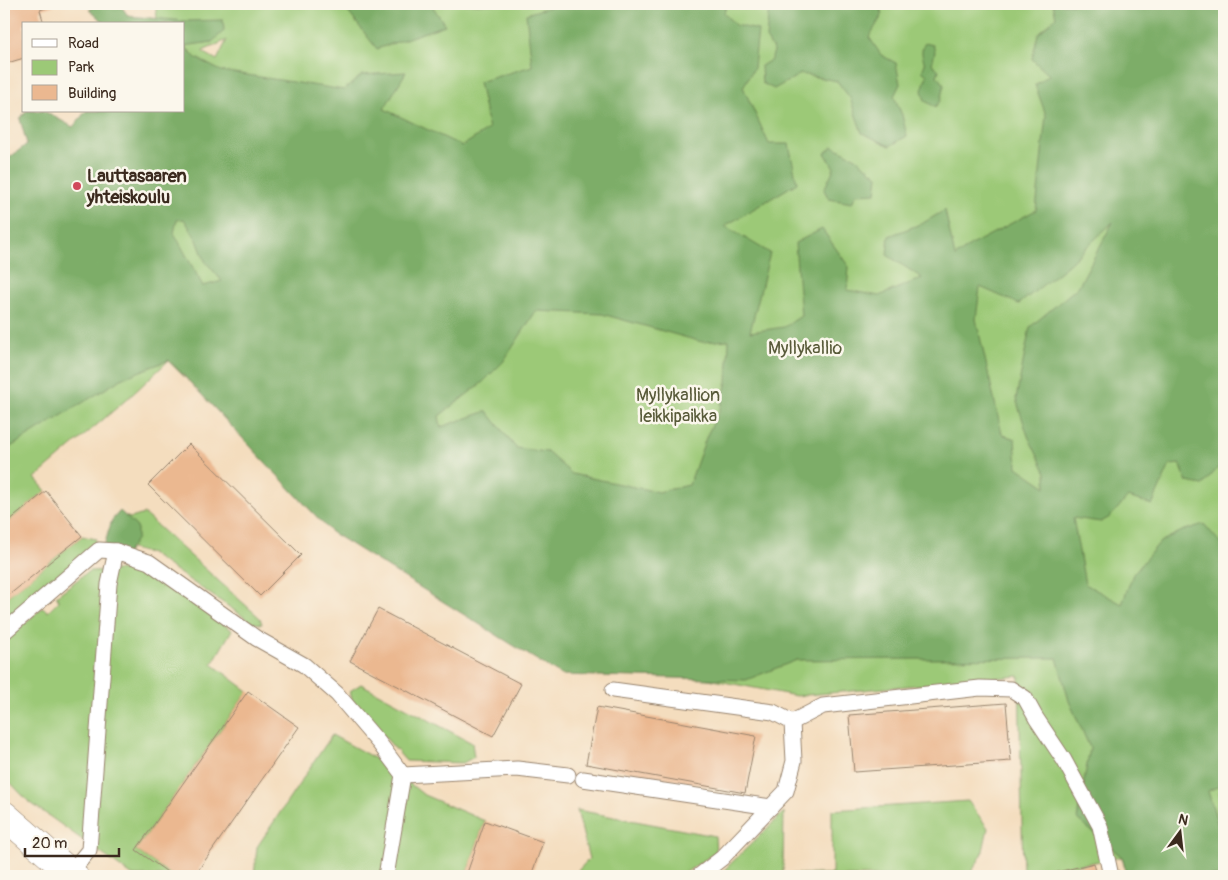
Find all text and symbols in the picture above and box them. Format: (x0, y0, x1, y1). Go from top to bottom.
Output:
legend (22, 22, 185, 112)
text: Road (68, 34, 99, 53)
text: Park (68, 58, 95, 77)
text: Building (68, 84, 116, 103)
place label: Lauttasaaren yhteiskoulu (86, 165, 187, 209)
marker: Lauttasaaren yhteiskoulu (71, 180, 83, 192)
park label: Myllykallio (768, 337, 842, 360)
park label: Myllykallion leikkipaikka (636, 384, 720, 428)
north arrow (1156, 808, 1206, 858)
text: N (1176, 810, 1190, 829)
scale bar (25, 825, 119, 857)
text: 20 m (32, 834, 67, 853)

